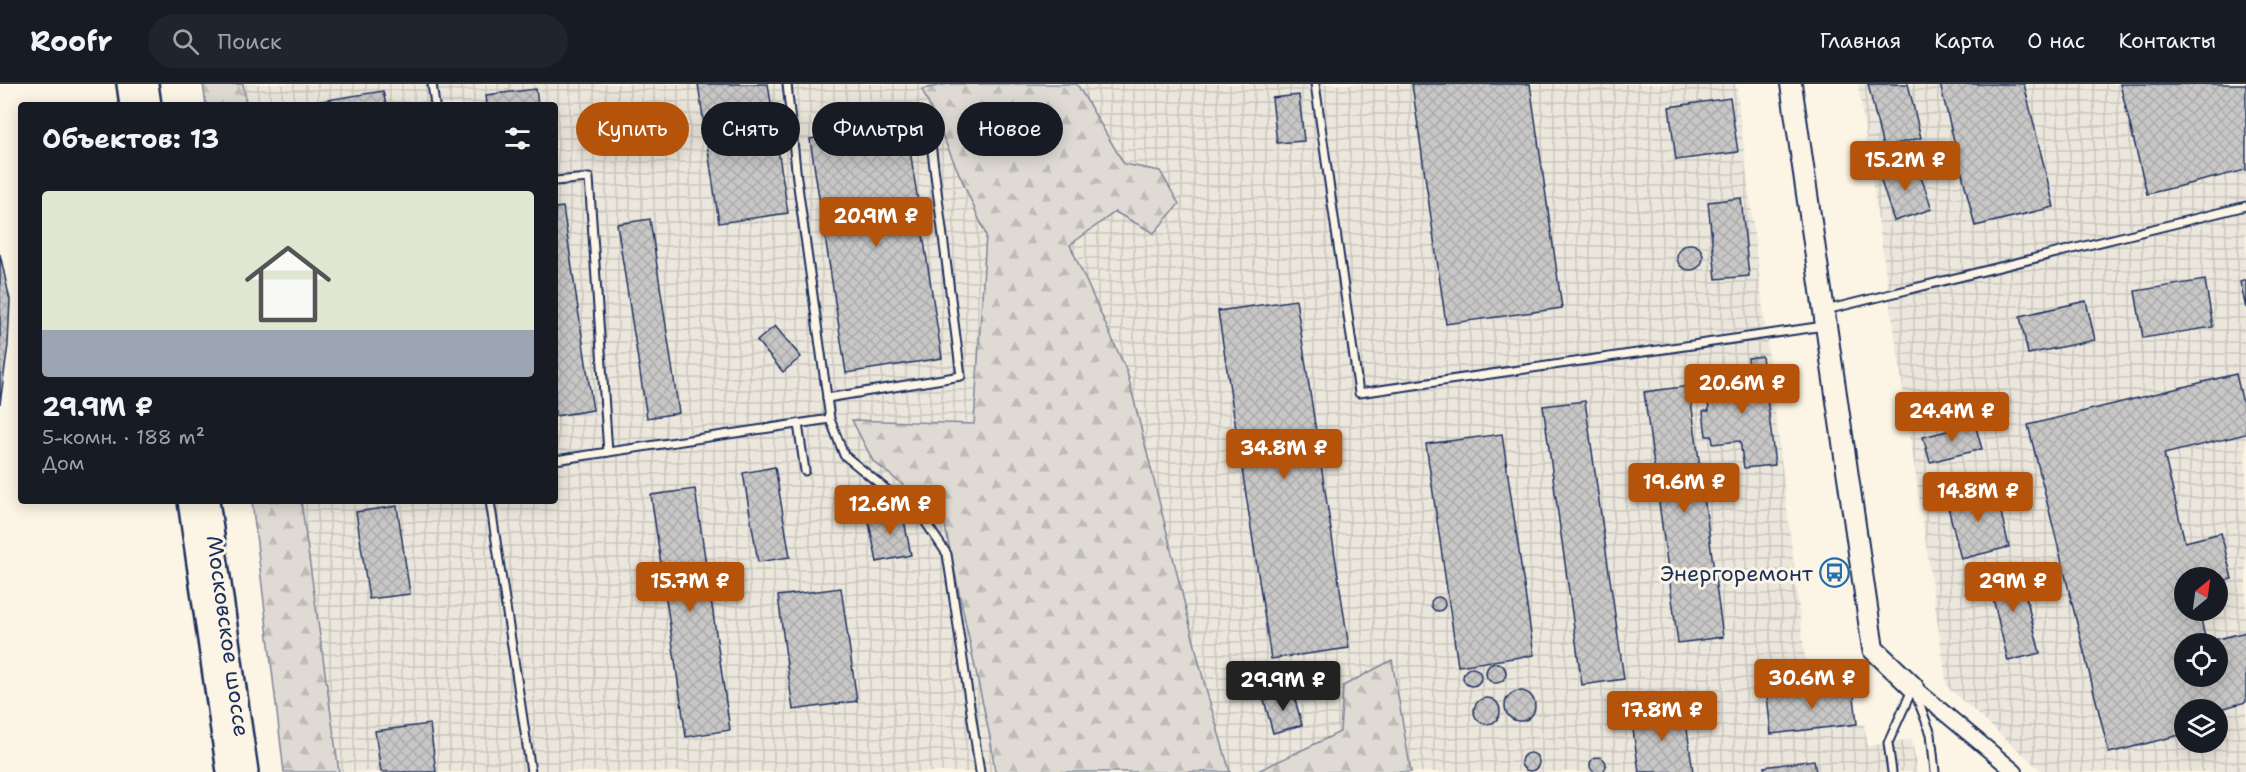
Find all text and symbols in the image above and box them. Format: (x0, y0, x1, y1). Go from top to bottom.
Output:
search box (148, 14, 568, 68)
text: Roofr (30, 22, 112, 60)
icon: search (169, 25, 202, 58)
text: Поиск (217, 27, 282, 56)
text: Главная (1820, 27, 1901, 55)
text: Карта (1934, 27, 1994, 55)
text: О нас (2027, 27, 2085, 55)
text: Контакты (2118, 27, 2216, 55)
chip: Купить (576, 102, 689, 156)
chip: Снять (701, 102, 800, 156)
chip: Фильтры (812, 102, 945, 156)
chip: Новое (957, 102, 1063, 156)
text: Объектов: 13 (42, 121, 219, 156)
icon: filters (501, 122, 534, 155)
pin: 15.2M ₽ (1850, 141, 1960, 192)
text: 15.2M ₽ (1864, 147, 1946, 173)
pin: 20.9M ₽ (821, 197, 931, 248)
text: 20.9M ₽ (834, 203, 919, 229)
icon: home (234, 230, 342, 338)
pin: 20.6M ₽ (1687, 364, 1797, 415)
text: 20.6M ₽ (1698, 370, 1786, 396)
text: 29.9M ₽ (42, 389, 153, 424)
pin: 24.4M ₽ (1897, 392, 2007, 443)
text: 24.4M ₽ (1909, 398, 1995, 424)
text: 5-комн. · 188 m² (42, 424, 205, 450)
pin: 34.8M ₽ (1229, 429, 1339, 480)
text: 34.8M ₽ (1240, 435, 1328, 461)
text: Дом (42, 450, 84, 476)
pin: 19.6M ₽ (1629, 463, 1739, 514)
text: 19.6M ₽ (1642, 469, 1726, 495)
pin: 14.8M ₽ (1923, 472, 2033, 523)
text: 14.8M ₽ (1937, 478, 2019, 504)
pin: 12.6M ₽ (835, 485, 945, 536)
text: 12.6M ₽ (849, 491, 932, 517)
street label: Московское шоссе (200, 533, 256, 739)
bus stop icon: Энергоремонт (1818, 557, 1850, 589)
place label: Энергоремонт (1660, 559, 1814, 588)
pin: 15.7M ₽ (635, 562, 745, 613)
pin: 29M ₽ (1971, 562, 2055, 613)
north arrow (2174, 567, 2228, 621)
map controls (2174, 567, 2228, 753)
text: 15.7M ₽ (650, 568, 730, 594)
text: 29M ₽ (1979, 568, 2047, 594)
button: locate (2174, 633, 2228, 687)
pin: 30.6M ₽ (1757, 659, 1867, 710)
pin: 29.9M ₽ (1228, 661, 1338, 712)
text: 30.6M ₽ (1768, 665, 1856, 691)
text: 29.9M ₽ (1240, 667, 1326, 693)
pin: 17.8M ₽ (1607, 691, 1717, 742)
text: 17.8M ₽ (1621, 697, 1703, 723)
button: layers (2174, 699, 2228, 753)

